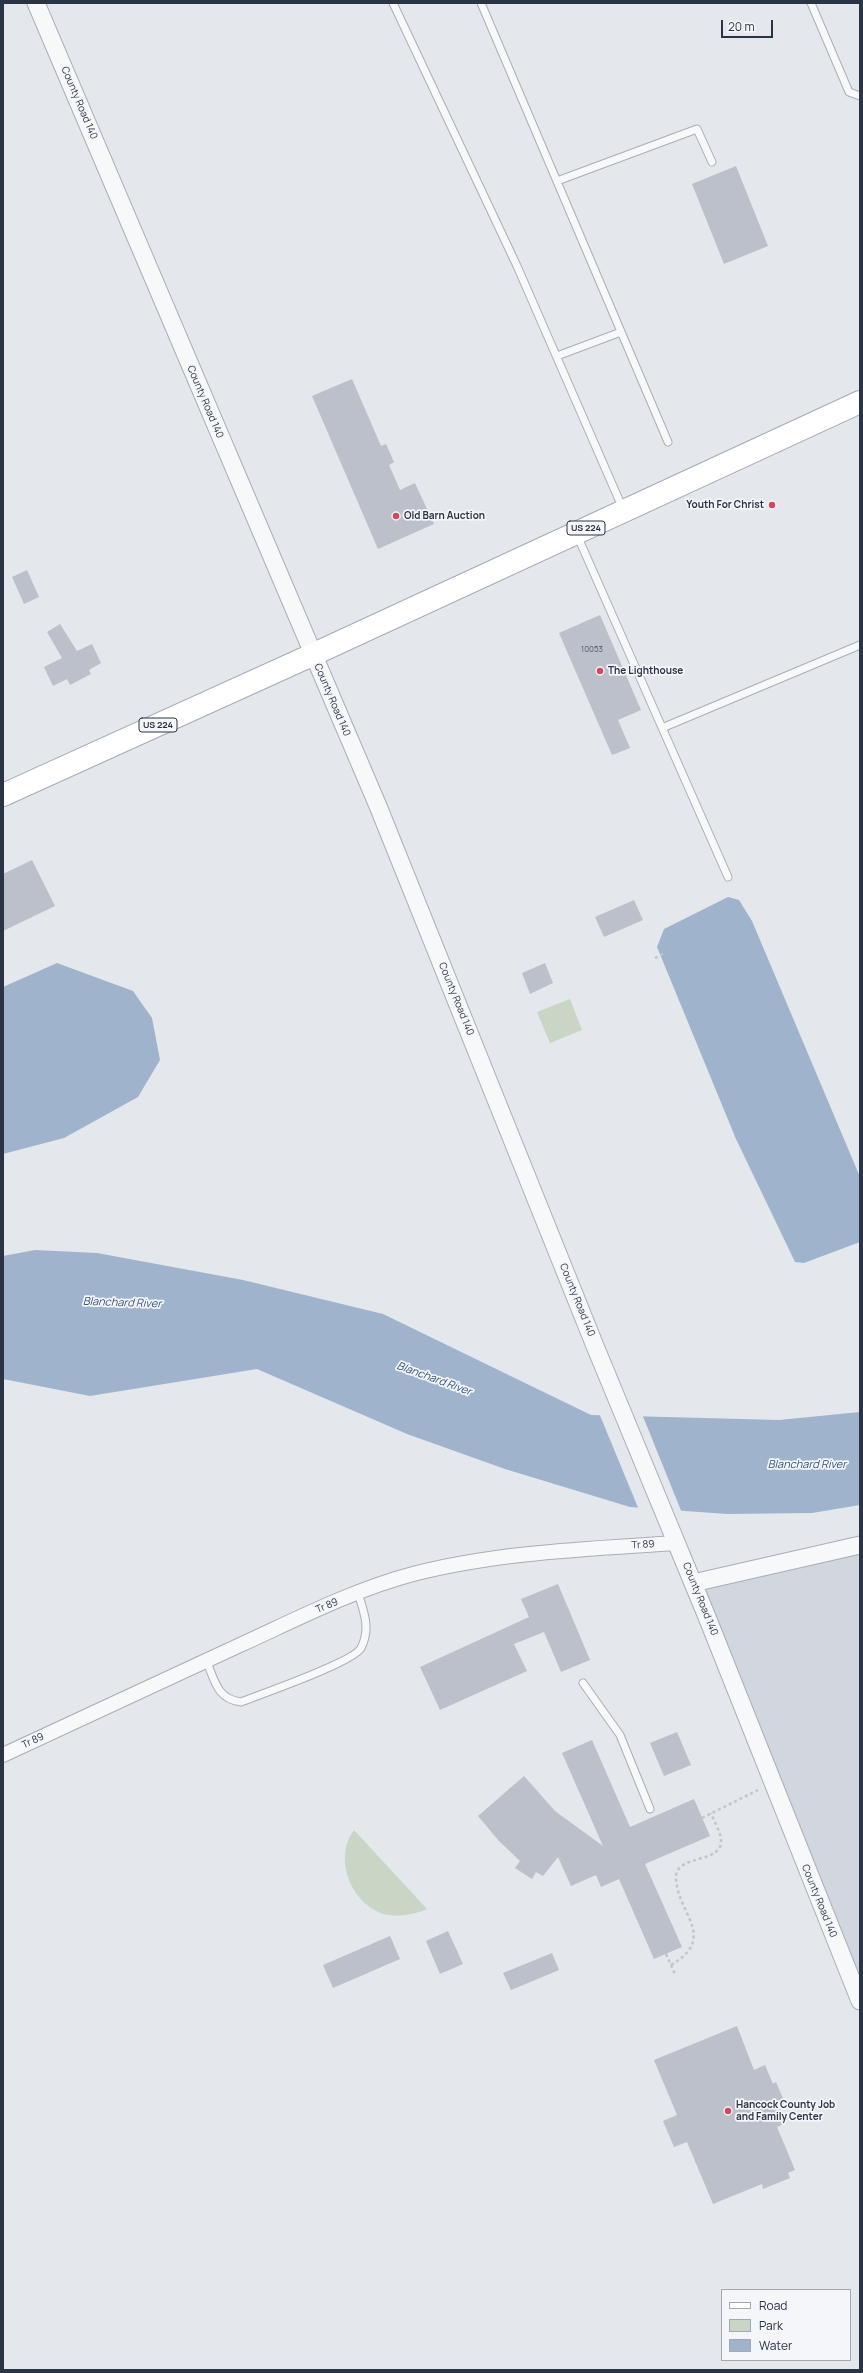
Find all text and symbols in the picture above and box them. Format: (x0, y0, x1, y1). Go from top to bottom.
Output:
scale bar (723, 12, 775, 38)
text: 20 m (728, 18, 755, 35)
street label: County Road 140 (58, 65, 100, 141)
street label: County Road 140 (184, 364, 226, 440)
place label: Youth For Christ (686, 499, 764, 511)
marker: Youth For Christ (767, 500, 777, 510)
place label: Old Barn Auction (404, 510, 485, 522)
marker: Old Barn Auction (391, 511, 401, 521)
road number: US 224 (567, 521, 605, 535)
house number: 10053 (581, 645, 603, 655)
street label: County Road 140 (311, 662, 353, 738)
place label: The Lighthouse (608, 665, 683, 677)
marker: The Lighthouse (595, 666, 605, 676)
road number: US 224 (139, 718, 177, 732)
street label: County Road 140 (436, 961, 476, 1037)
street label: County Road 140 (557, 1262, 597, 1338)
water label: Blanchard River (83, 1295, 161, 1311)
water label: Blanchard River (395, 1359, 473, 1399)
water label: Blanchard River (768, 1458, 846, 1472)
street label: Tr 89 (631, 1538, 655, 1552)
street label: County Road 140 (680, 1561, 720, 1637)
street label: Tr 89 (314, 1596, 340, 1616)
street label: Tr 89 (20, 1731, 46, 1751)
street label: County Road 140 (799, 1863, 839, 1939)
place label: Hancock County Job and Family Center (736, 2099, 835, 2122)
marker: Hancock County Job and Family Center (723, 2106, 733, 2116)
legend (721, 2289, 851, 2361)
text: Road (759, 2297, 787, 2314)
text: Park (759, 2317, 783, 2334)
text: Water (759, 2337, 792, 2354)

